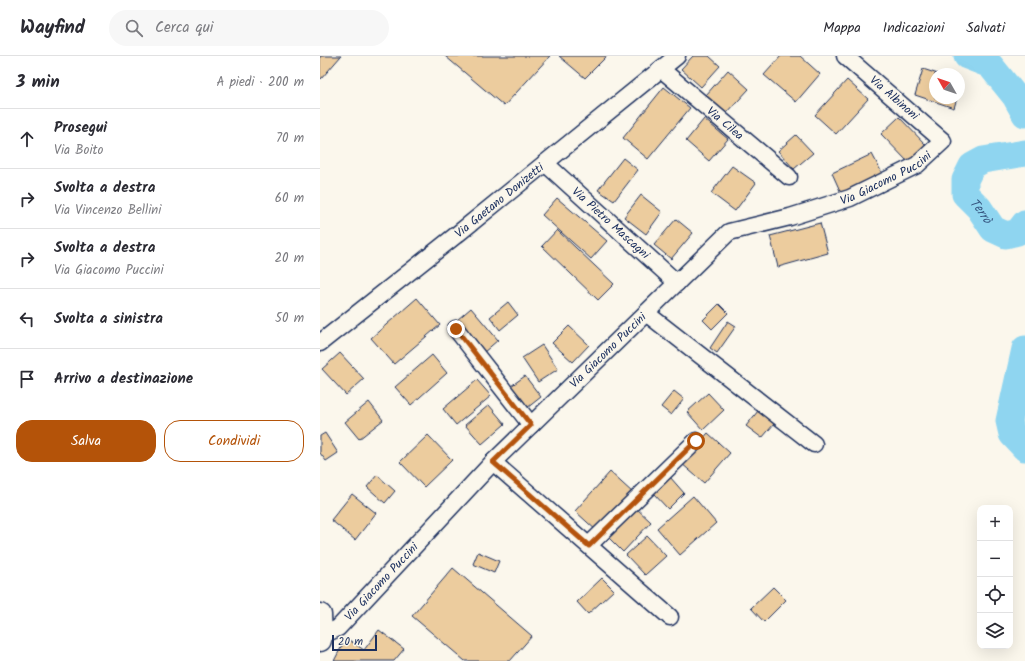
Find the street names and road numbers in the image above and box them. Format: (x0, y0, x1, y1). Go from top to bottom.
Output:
street label: Via Albinoni (865, 71, 924, 126)
street label: Via Cilea (702, 102, 748, 145)
street label: Via Giacomo Puccini (838, 146, 937, 210)
street label: Via Gaetano Donizetti (450, 157, 549, 242)
street label: Via Pietro Mascagni (568, 182, 655, 264)
street label: Via Giacomo Puccini (565, 307, 651, 392)
street label: Via Giacomo Puccini (340, 537, 423, 625)

